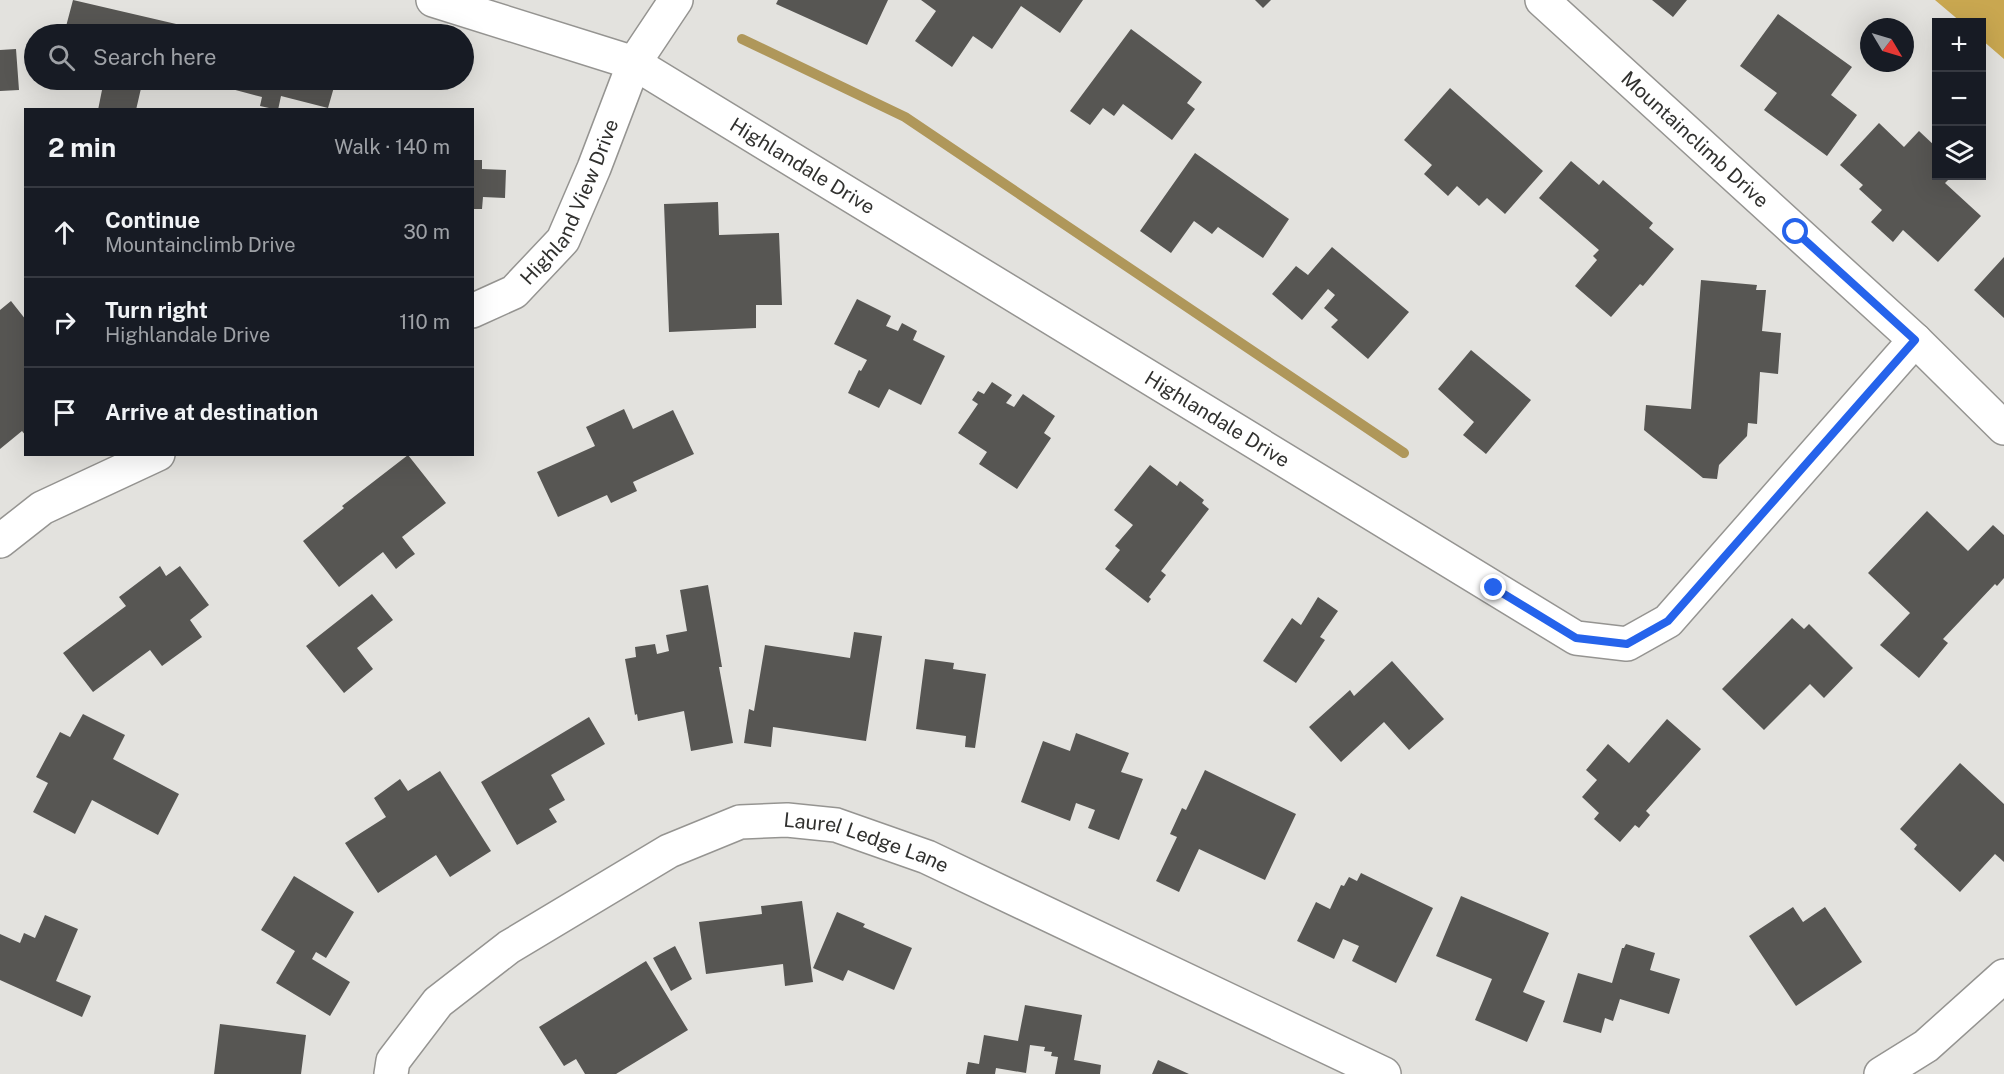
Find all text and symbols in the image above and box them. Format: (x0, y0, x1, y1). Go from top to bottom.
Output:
north arrow (1860, 18, 1914, 72)
map controls (1932, 18, 1986, 180)
button: + (1932, 18, 1986, 72)
search box (24, 24, 474, 90)
icon: search (45, 41, 78, 74)
text: Search here (93, 44, 217, 70)
street label: Mountainclimb Drive (1616, 66, 1774, 213)
button: − (1932, 72, 1986, 126)
street label: Highlandale Drive (726, 113, 879, 219)
street label: Highland View Drive (515, 116, 624, 290)
button: layers (1932, 126, 1986, 180)
text: 2 min (48, 132, 116, 163)
text: Walk · 140 m (334, 135, 450, 159)
text: Continue (105, 207, 200, 233)
icon: ahead (48, 216, 81, 249)
route start (1782, 218, 1808, 244)
text: 30 m (403, 220, 450, 244)
text: Mountainclimb Drive (105, 233, 296, 257)
text: Turn right (105, 297, 208, 323)
icon: right (48, 306, 81, 339)
text: 110 m (399, 310, 450, 334)
text: Highlandale Drive (105, 323, 270, 347)
street label: Highlandale Drive (1140, 366, 1294, 472)
icon: arrive (48, 396, 81, 429)
text: Arrive at destination (105, 399, 318, 425)
route end (1480, 574, 1506, 600)
street label: Laurel Ledge Lane (782, 808, 953, 878)

